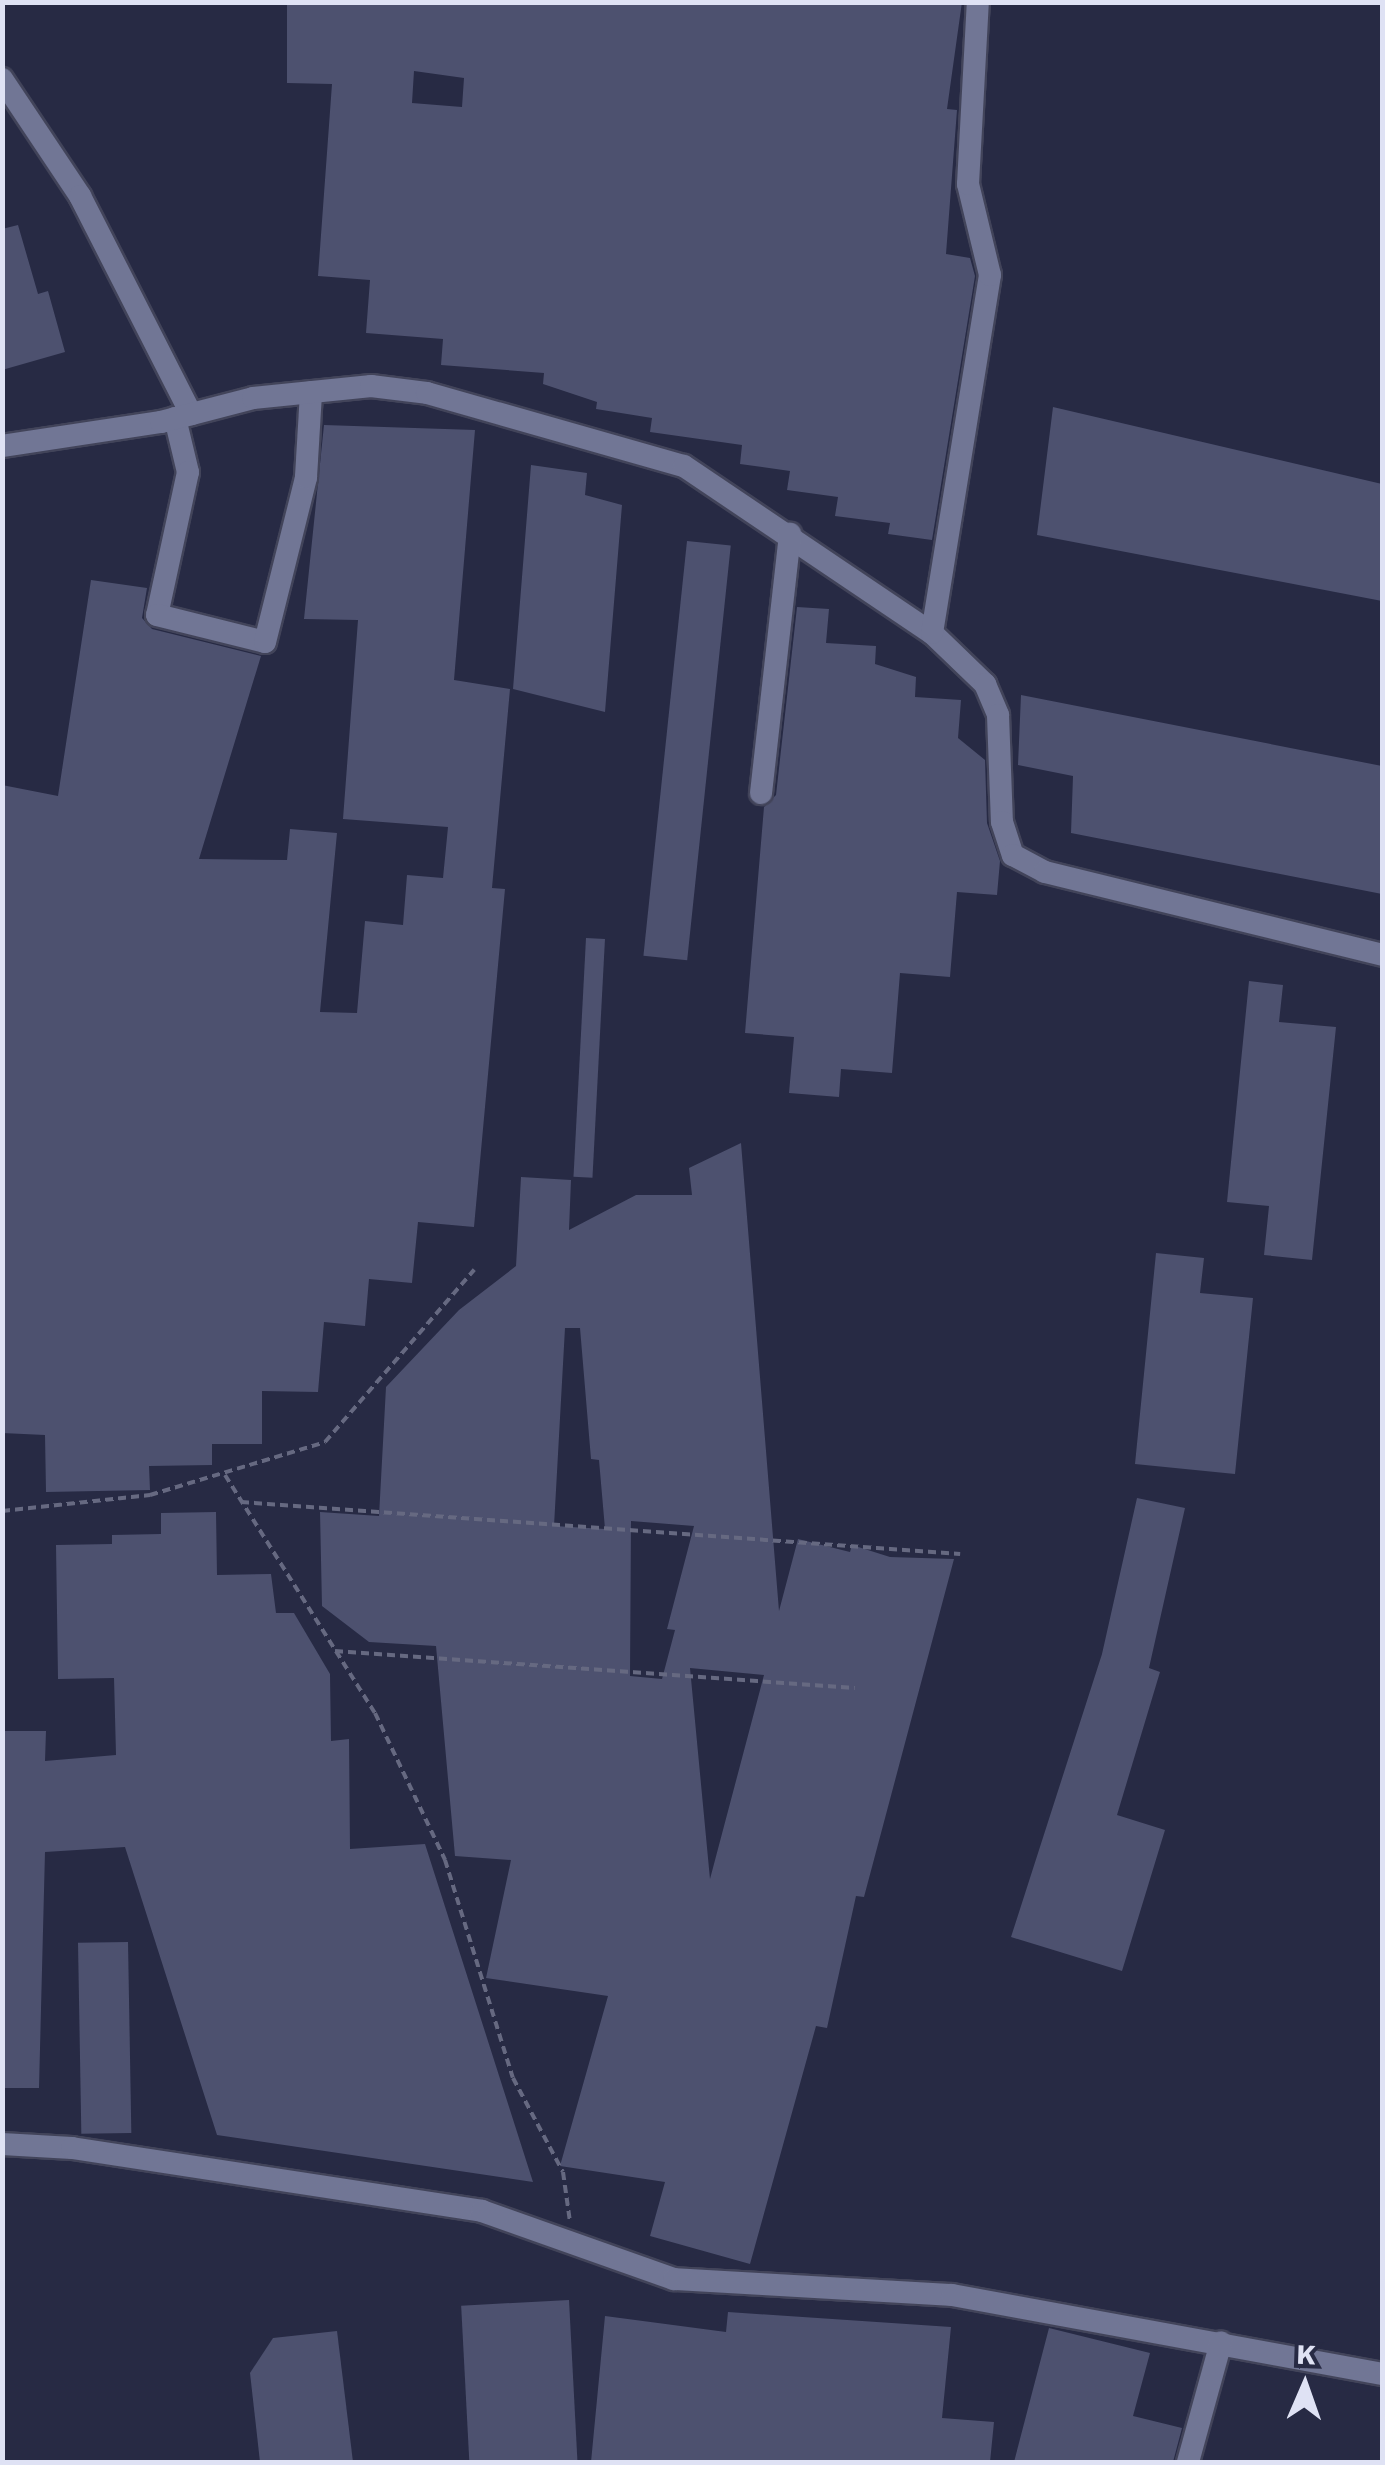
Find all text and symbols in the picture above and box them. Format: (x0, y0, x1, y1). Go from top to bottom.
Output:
north arrow (1255, 2335, 1355, 2435)
text: K (1296, 2338, 1316, 2371)

